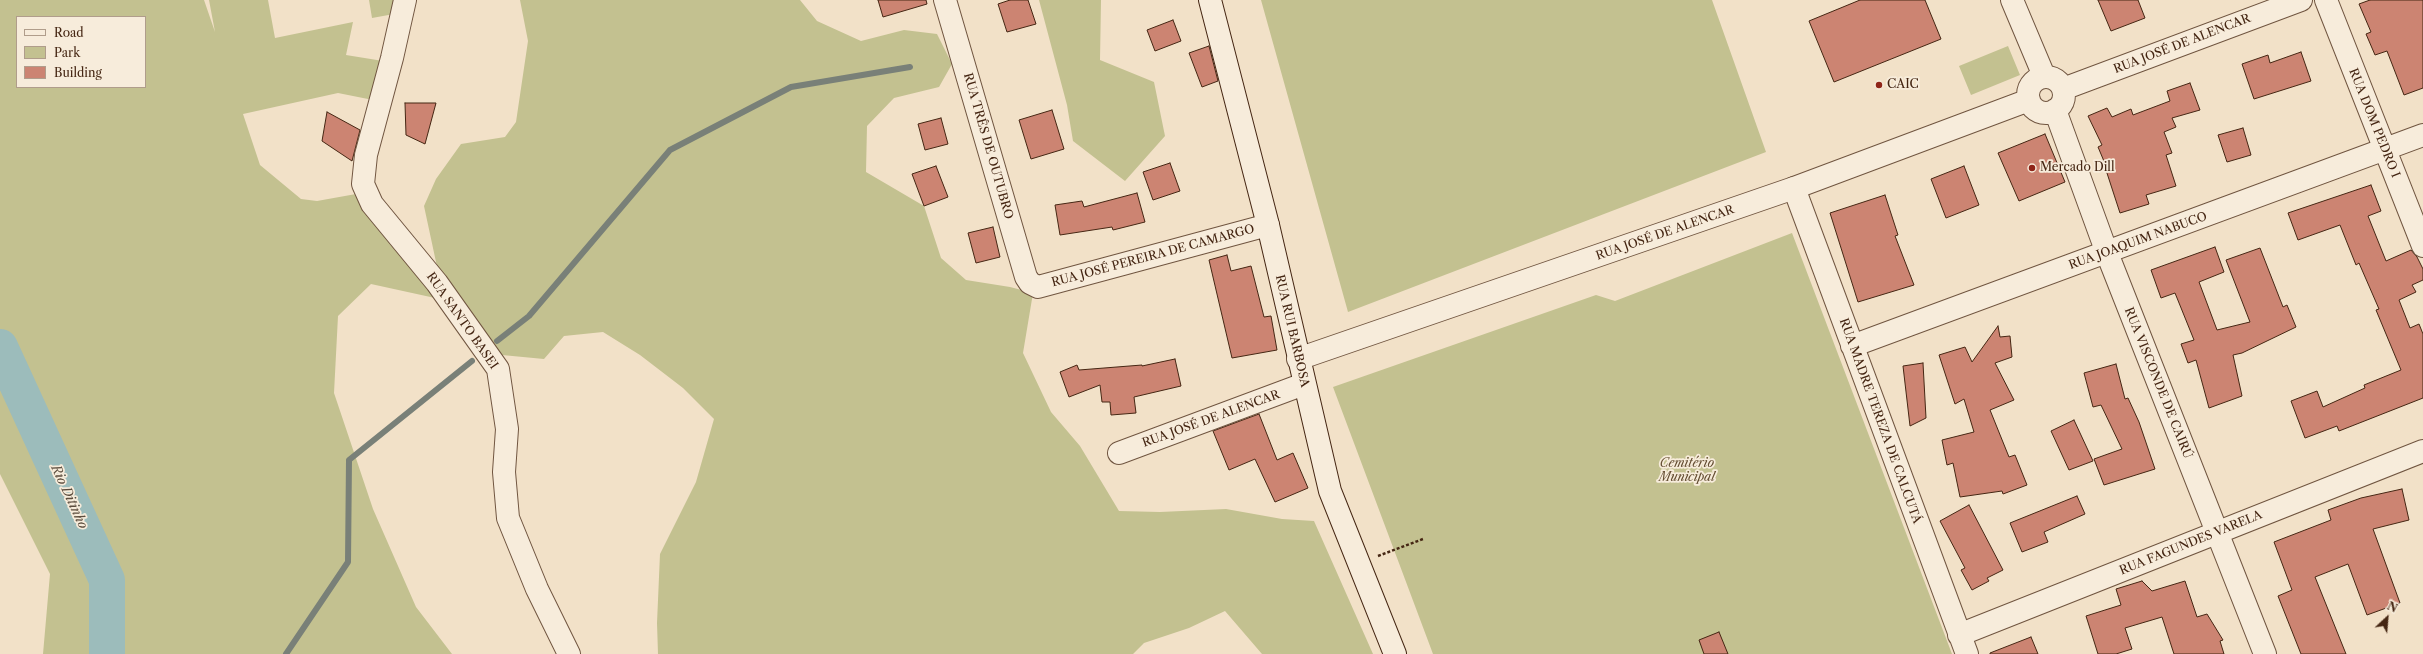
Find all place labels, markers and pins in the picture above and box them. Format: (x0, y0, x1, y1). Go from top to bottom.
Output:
place label: CAIC (1887, 78, 1919, 92)
marker: CAIC (1874, 80, 1884, 90)
place label: Mercado Dill (2040, 161, 2114, 175)
marker: Mercado Dill (2027, 163, 2037, 173)

